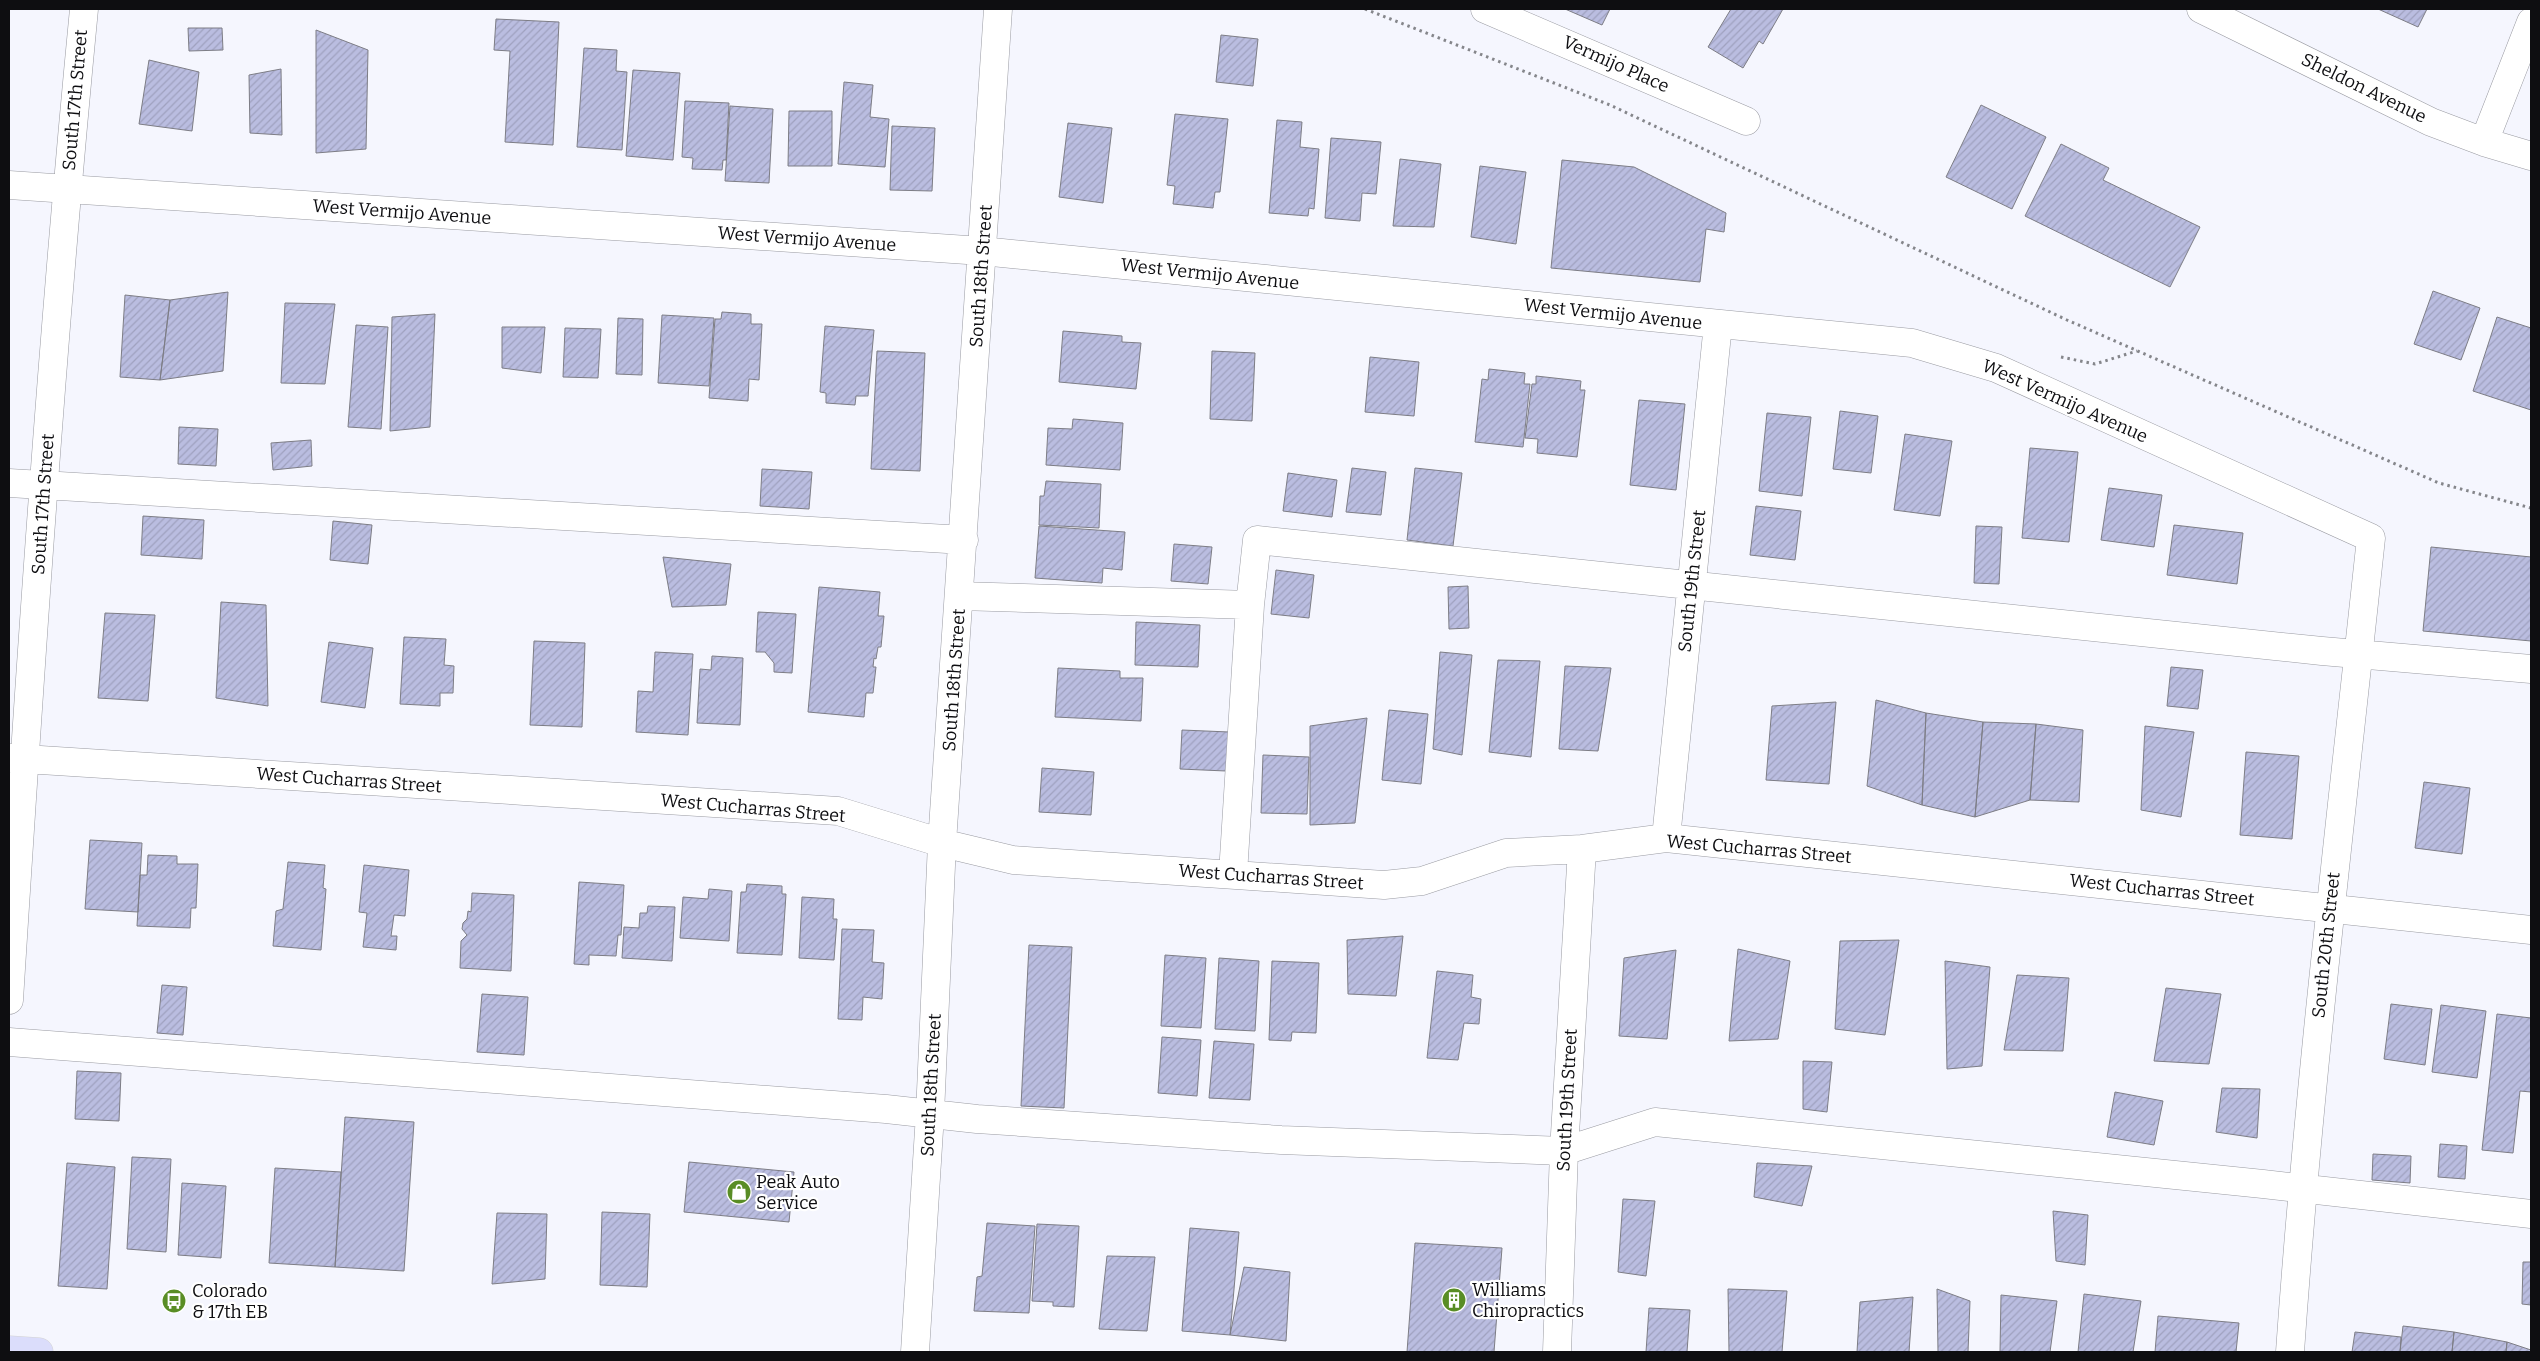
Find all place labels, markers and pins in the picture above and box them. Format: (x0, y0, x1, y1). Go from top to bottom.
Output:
place label: Peak Auto Service (756, 1171, 840, 1214)
shop icon: Peak Auto Service (726, 1179, 752, 1205)
place label: Williams Chiropractics (1472, 1279, 1584, 1322)
place label: Colorado & 17th EB (192, 1280, 268, 1323)
building icon: Williams Chiropractics (1441, 1287, 1467, 1313)
bus stop icon: Colorado & 17th EB (161, 1288, 187, 1314)

